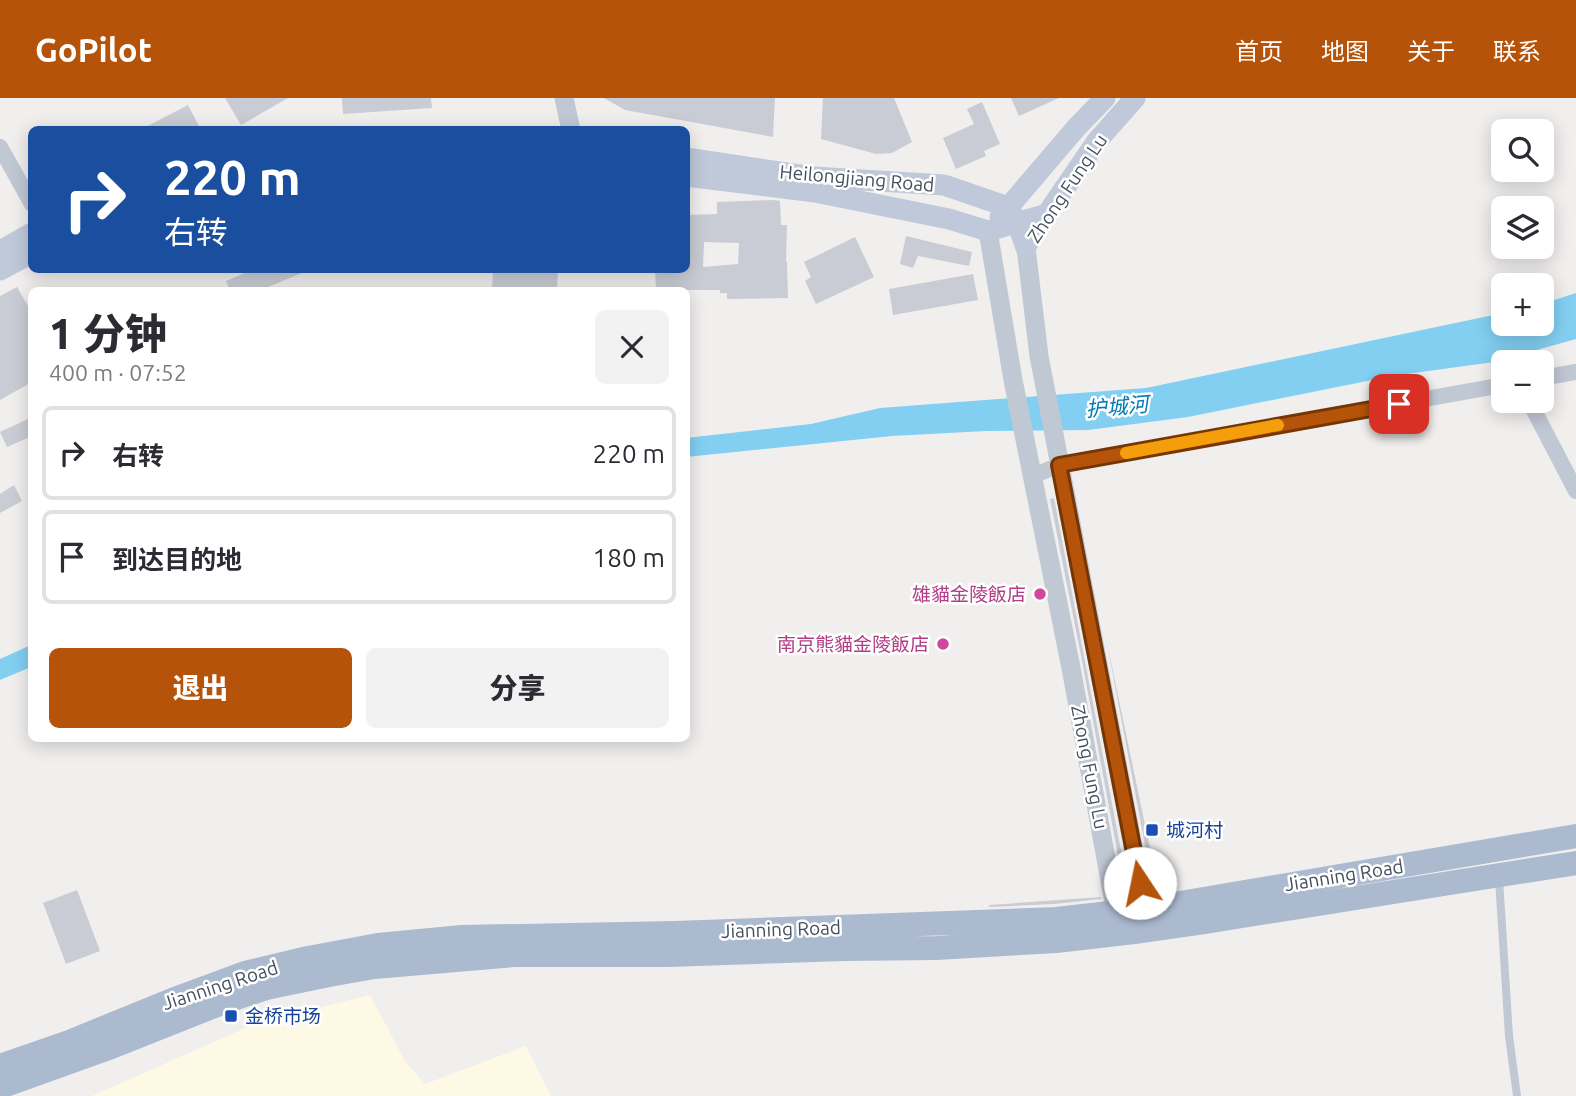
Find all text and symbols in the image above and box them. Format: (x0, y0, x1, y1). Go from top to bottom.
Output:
text: GoPilot (35, 31, 152, 68)
text: 首页 (1235, 38, 1283, 65)
text: 地图 (1321, 38, 1369, 65)
text: 关于 (1407, 38, 1455, 65)
text: 联系 (1493, 38, 1541, 65)
map controls (1491, 119, 1554, 413)
button: search (1491, 119, 1554, 182)
street label: Zhong Fung Lu (1023, 130, 1111, 246)
text: 220 m (164, 149, 301, 204)
icon: right (49, 154, 140, 245)
street label: Heilongjiang Road (779, 160, 935, 196)
button: layers (1491, 196, 1554, 259)
text: 右转 (164, 214, 228, 250)
button: + (1491, 273, 1554, 336)
text: 1 分钟 (49, 310, 167, 357)
button: close (595, 310, 669, 384)
button: − (1491, 350, 1554, 413)
text: 400 m · 07:52 (49, 360, 187, 385)
pin (1369, 374, 1429, 434)
icon: arrive (1380, 385, 1418, 423)
water label: 护城河 (1084, 391, 1153, 421)
icon: right (53, 434, 91, 472)
text: 220 m (593, 439, 665, 468)
text: 右转 (112, 441, 164, 470)
icon: arrive (53, 538, 91, 576)
text: 180 m (593, 543, 665, 572)
text: 到达目的地 (112, 545, 242, 574)
place label: 雄貓金陵飯店 (912, 583, 1026, 605)
marker: 雄貓金陵飯店 (1032, 586, 1048, 602)
place label: 南京熊貓金陵飯店 (777, 633, 929, 655)
marker: 南京熊貓金陵飯店 (935, 636, 951, 652)
button: 退出 (49, 648, 352, 728)
button: 分享 (366, 648, 669, 728)
street label: Zhong Fung Lu (1067, 703, 1113, 831)
place label: 城河村 (1166, 819, 1223, 841)
marker: 城河村 (1144, 822, 1160, 838)
position arrow (1103, 846, 1177, 920)
street label: Jianning Road (1283, 855, 1405, 895)
street label: Jianning Road (721, 916, 841, 942)
street label: Jianning Road (160, 956, 280, 1014)
place label: 金桥市场 (245, 1005, 321, 1027)
marker: 金桥市场 (223, 1008, 239, 1024)

